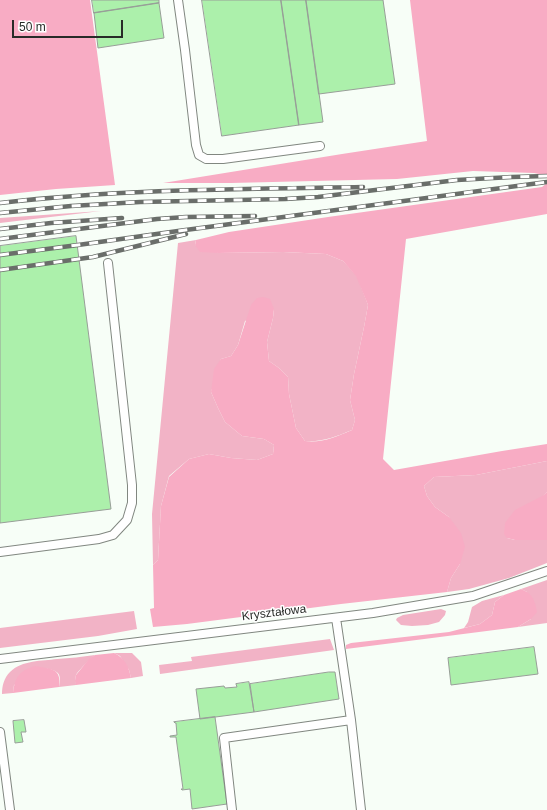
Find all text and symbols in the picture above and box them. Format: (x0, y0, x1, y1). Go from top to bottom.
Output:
scale bar (14, 12, 125, 38)
text: 50 m (19, 20, 46, 34)
street label: Kryształowa (241, 602, 307, 624)

